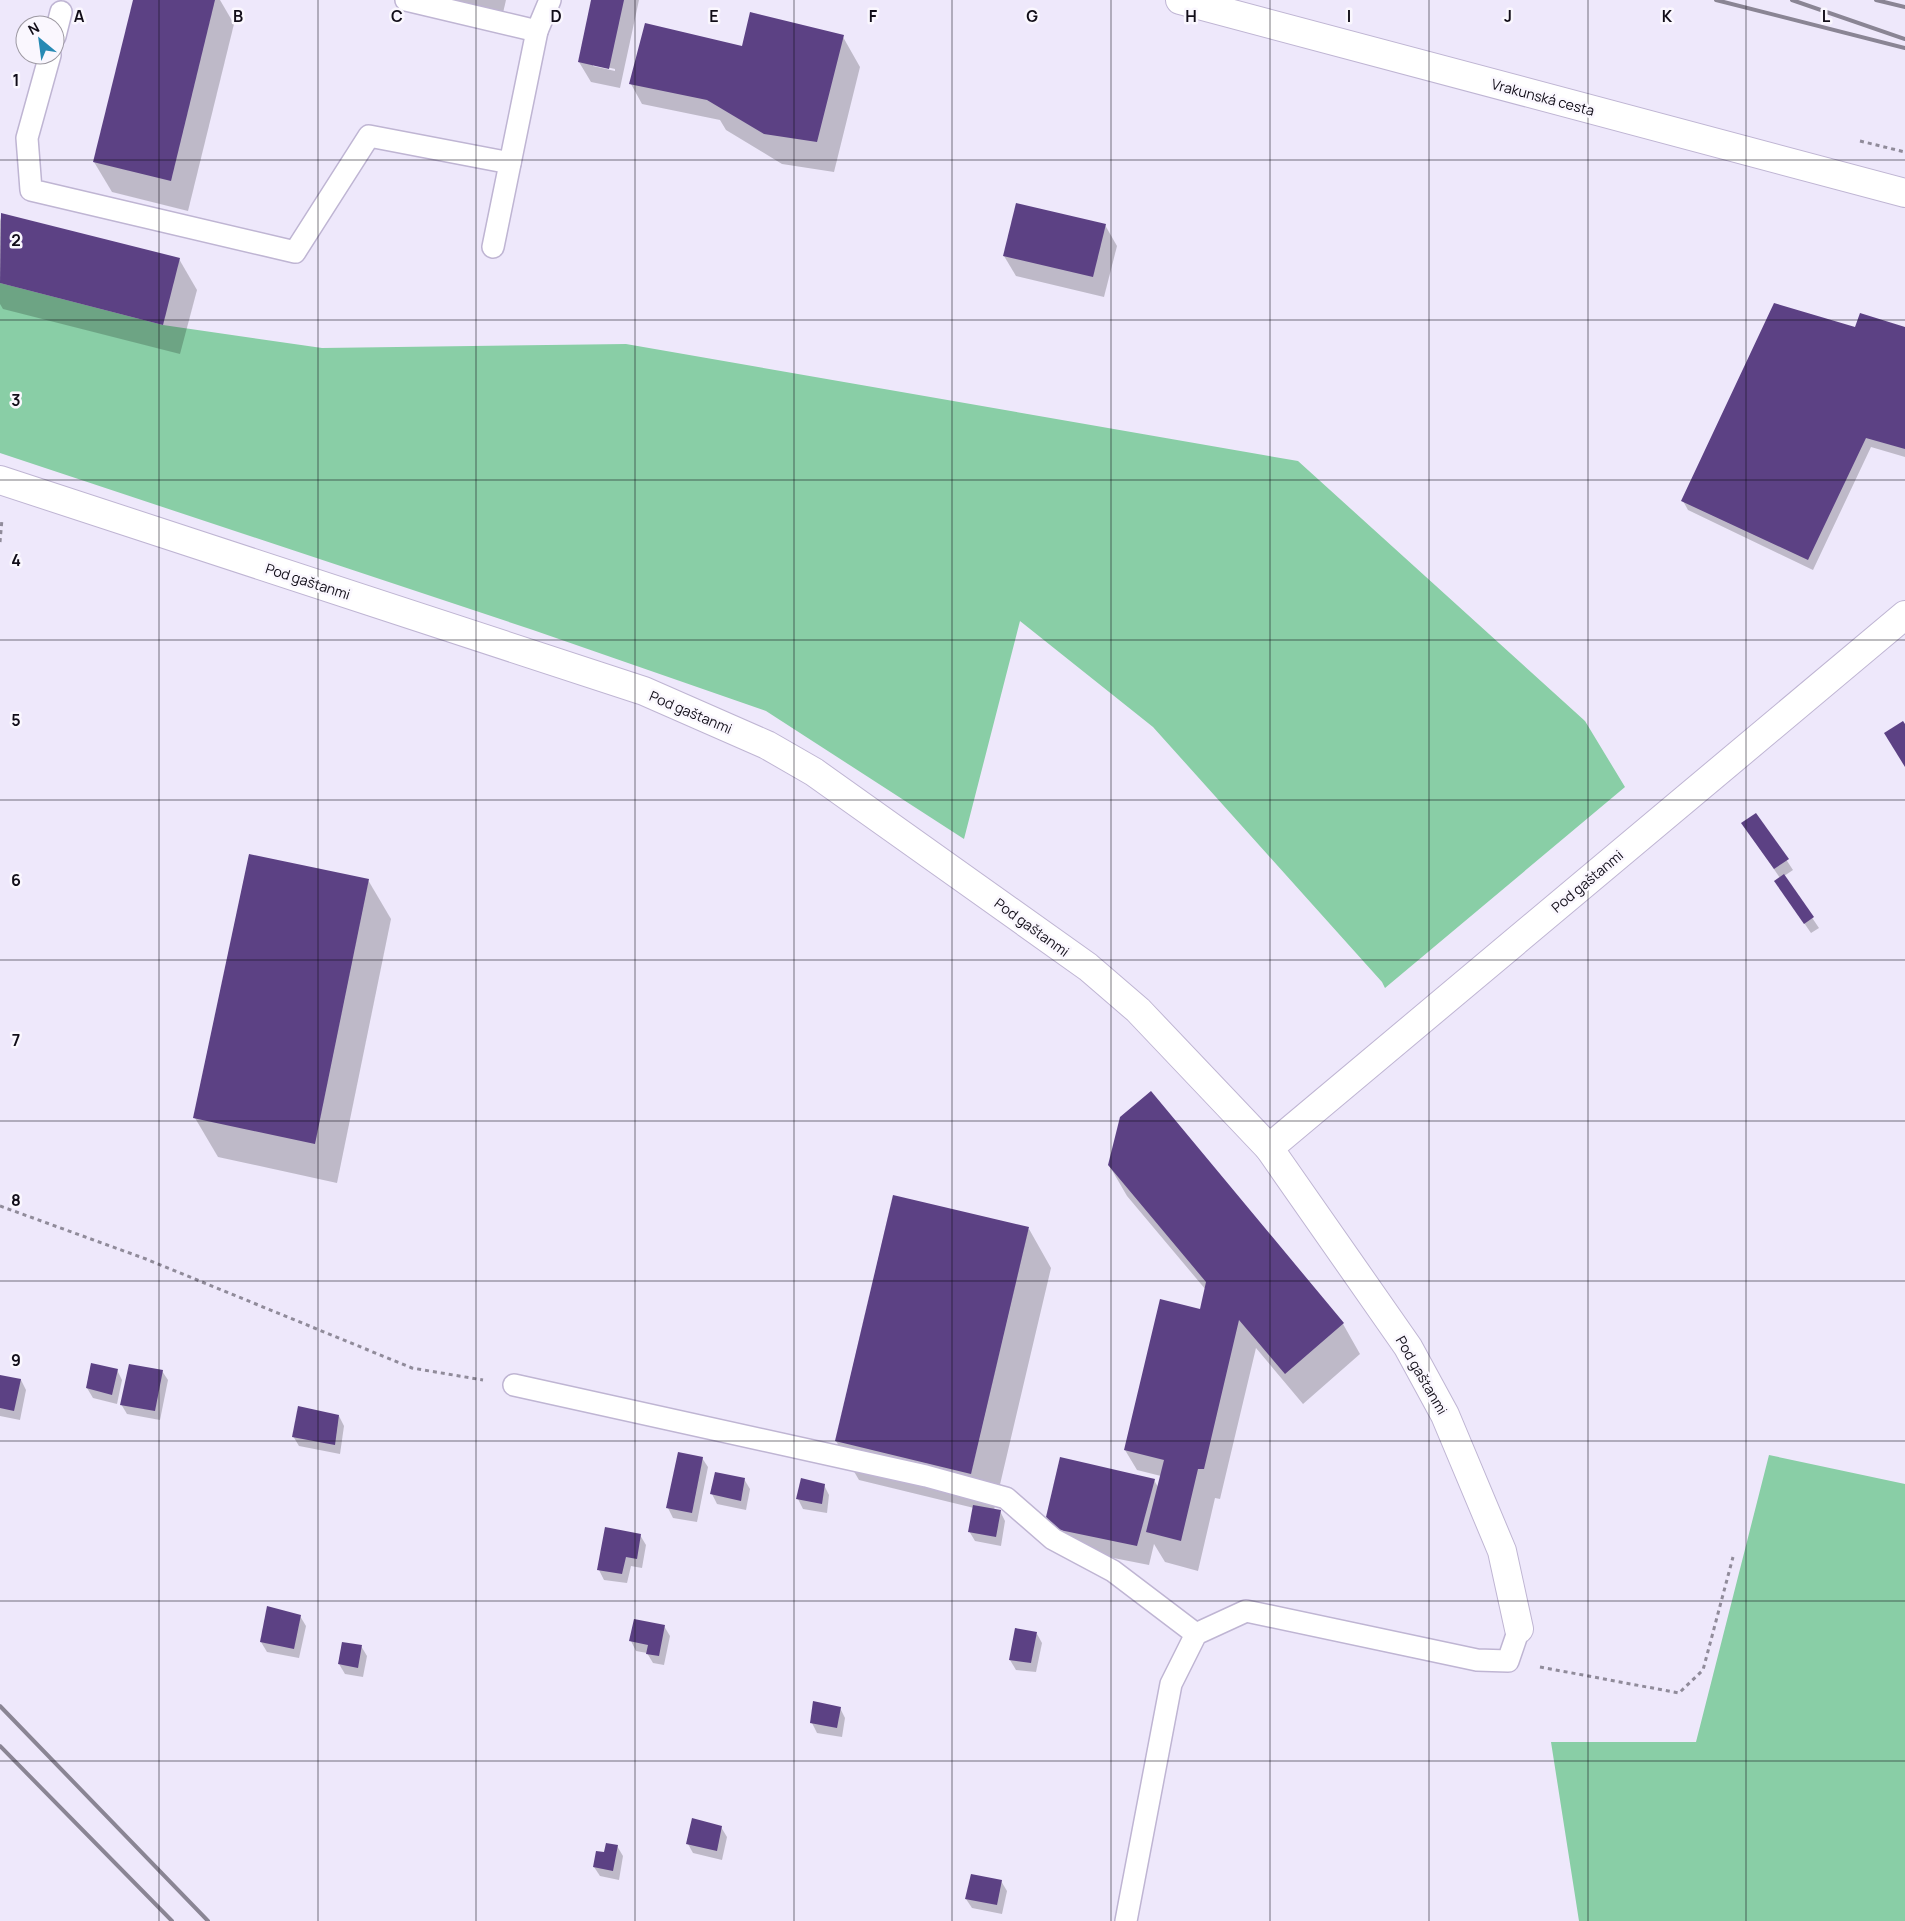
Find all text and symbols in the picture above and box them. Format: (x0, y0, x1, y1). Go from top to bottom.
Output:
text: A (74, 5, 85, 27)
text: B (233, 5, 243, 27)
text: C (391, 5, 403, 27)
text: D (550, 5, 562, 27)
text: E (709, 5, 719, 27)
text: F (869, 5, 878, 27)
text: G (1026, 5, 1038, 27)
text: H (1185, 5, 1197, 27)
text: I (1347, 5, 1351, 27)
text: J (1504, 5, 1512, 27)
text: K (1662, 5, 1673, 27)
text: L (1822, 5, 1831, 27)
north arrow (15, 15, 65, 65)
text: N (24, 17, 42, 39)
text: 1 (12, 69, 20, 91)
street label: Vrakunská cesta (1489, 74, 1597, 120)
text: 2 (11, 229, 21, 251)
text: 3 (11, 389, 21, 411)
text: 4 (11, 549, 21, 571)
street label: Pod gaštanmi (263, 558, 353, 604)
street label: Pod gaštanmi (647, 686, 735, 738)
text: 5 (11, 709, 21, 731)
street label: Pod gaštanmi (1547, 845, 1627, 917)
text: 6 (11, 869, 21, 891)
street label: Pod gaštanmi (991, 893, 1073, 961)
text: 7 (12, 1029, 20, 1051)
text: 8 (11, 1189, 21, 1211)
street label: Pod gaštanmi (1392, 1332, 1452, 1418)
text: 9 (11, 1349, 21, 1371)

